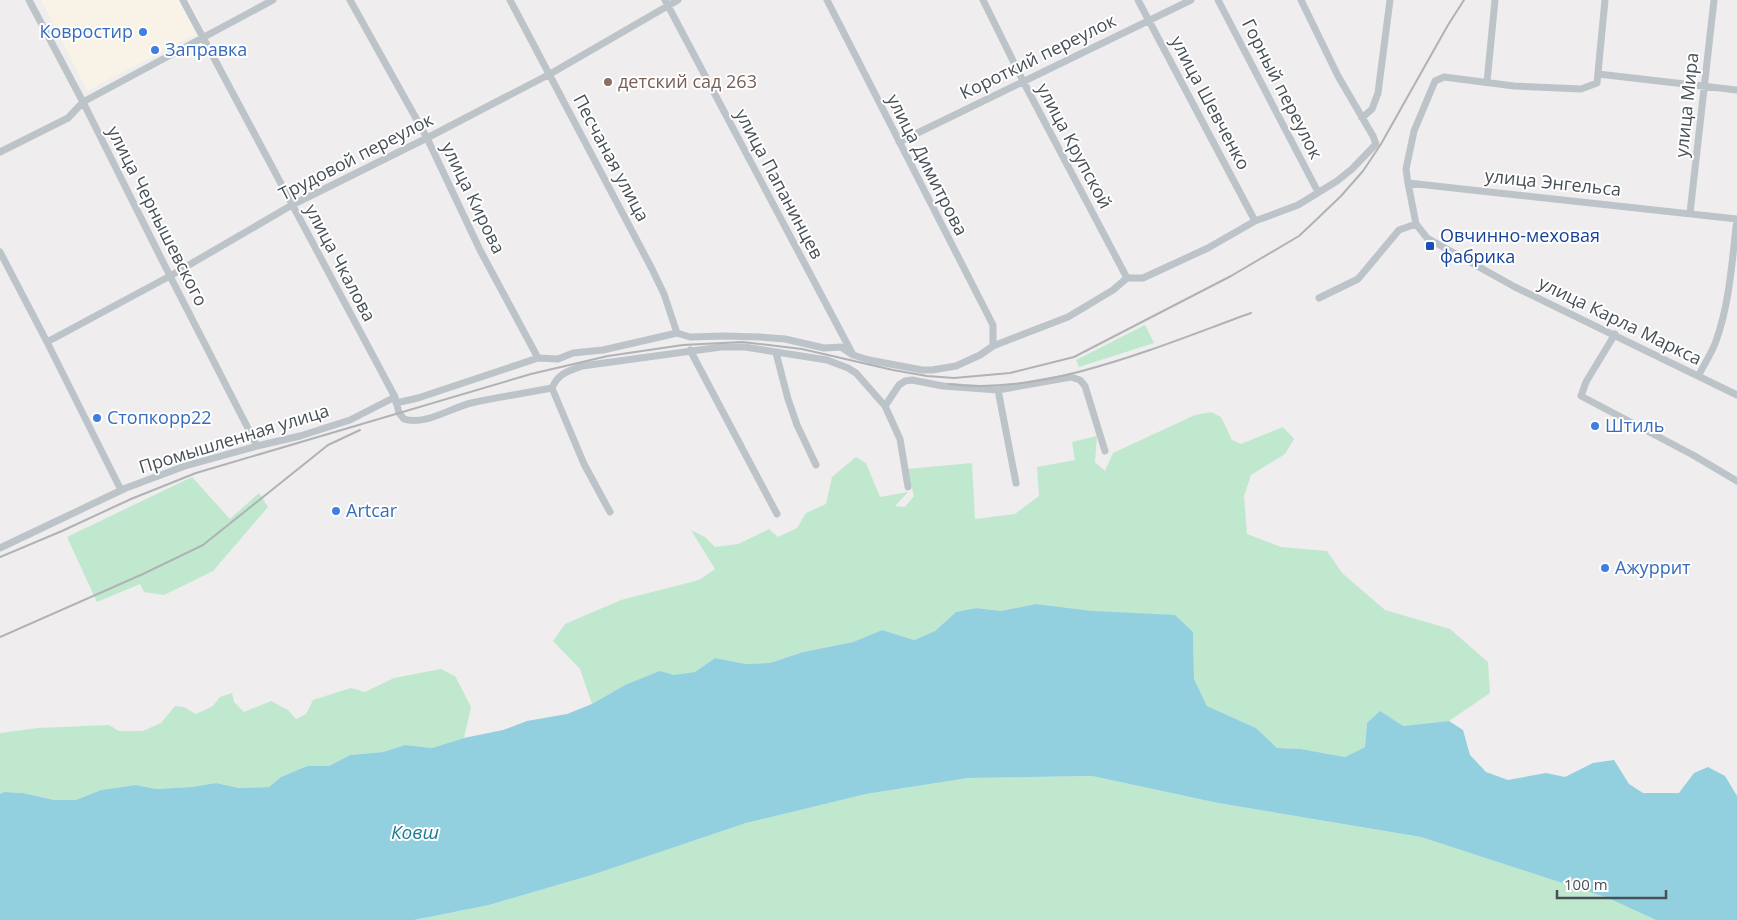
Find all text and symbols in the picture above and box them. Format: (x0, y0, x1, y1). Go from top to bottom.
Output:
street label: Короткий переулок (956, 8, 1120, 104)
street label: Горный переулок (1237, 14, 1329, 163)
place label: Ковростир (39, 19, 133, 43)
marker: Ковростир (137, 26, 149, 38)
street label: улица Шевченко (1165, 31, 1256, 174)
place label: Заправка (165, 37, 247, 61)
marker: Заправка (149, 44, 161, 56)
street label: улица Мира (1669, 51, 1703, 159)
place label: детский сад 263 (618, 69, 757, 93)
marker: детский сад 263 (602, 76, 614, 88)
street label: улица Крупской (1032, 78, 1118, 213)
street label: Песчаная улица (568, 90, 656, 225)
street label: улица Димитрова (882, 90, 974, 239)
street label: улица Папанинцев (730, 104, 830, 263)
street label: Трудовой переулок (274, 106, 437, 205)
street label: улица Чернышевского (102, 121, 214, 310)
street label: улица Кирова (437, 138, 511, 257)
street label: улица Энгельса (1484, 163, 1622, 201)
street label: улица Чкалова (300, 200, 382, 326)
place label: Овчинно-меховая фабрика (1440, 223, 1600, 268)
marker: Овчинно-меховая фабрика (1424, 240, 1436, 252)
street label: улица Карла Маркса (1535, 270, 1706, 370)
street label: Промышленная улица (136, 398, 332, 478)
place label: Стопкорр22 (107, 405, 212, 429)
marker: Стопкорр22 (91, 412, 103, 424)
place label: Штиль (1605, 413, 1664, 437)
marker: Штиль (1589, 420, 1601, 432)
place label: Artcar (346, 498, 398, 522)
marker: Artcar (330, 505, 342, 517)
place label: Ажуррит (1615, 555, 1691, 579)
marker: Ажуррит (1599, 562, 1611, 574)
water label: Ковш (391, 819, 439, 845)
scale bar (1557, 868, 1666, 900)
text: 100 m (1564, 874, 1608, 894)

